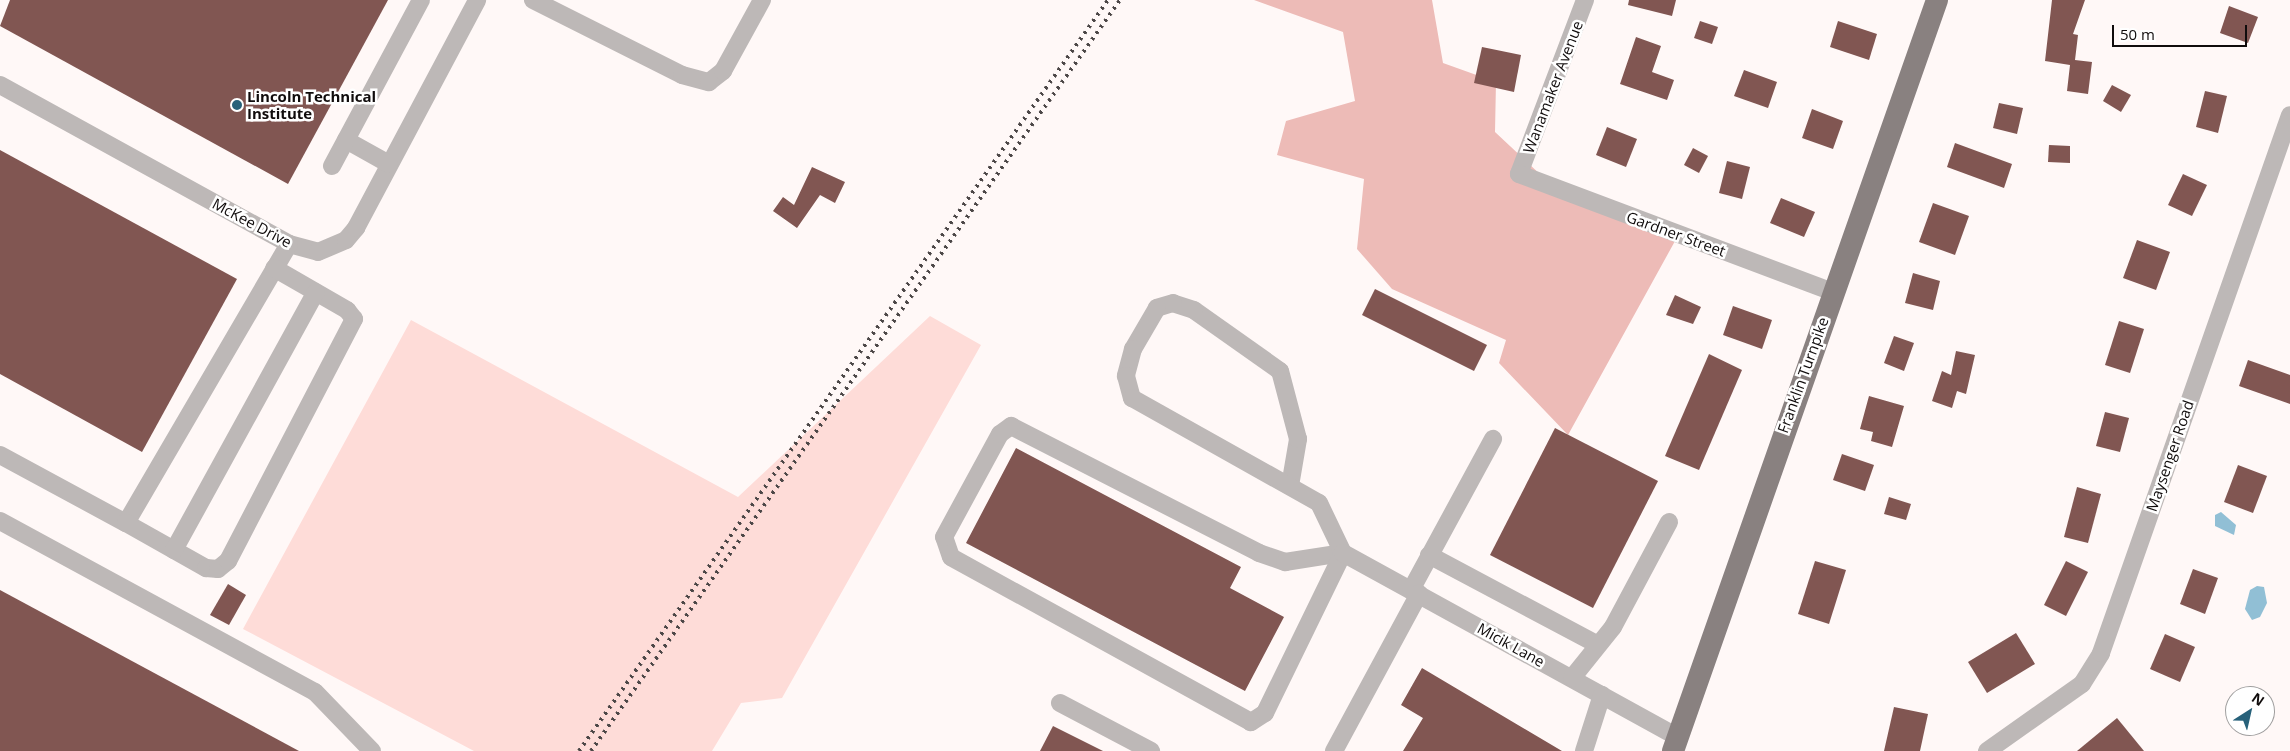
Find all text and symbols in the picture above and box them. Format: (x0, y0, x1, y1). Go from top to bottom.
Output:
scale bar (2115, 15, 2250, 47)
street label: Wanamaker Avenue (1519, 18, 1587, 156)
text: 50 m (2120, 24, 2155, 44)
place label: Lincoln Technical Institute (247, 87, 376, 122)
marker: Lincoln Technical Institute (231, 99, 243, 111)
street label: McKee Drive (209, 195, 295, 251)
street label: Gardner Street (1624, 208, 1728, 260)
street label: Franklin Turnpike (1774, 315, 1832, 435)
street label: Maysenger Road (2143, 398, 2197, 514)
street label: Micik Lane (1474, 619, 1548, 671)
north arrow (2225, 686, 2275, 736)
text: N (2248, 688, 2268, 710)

